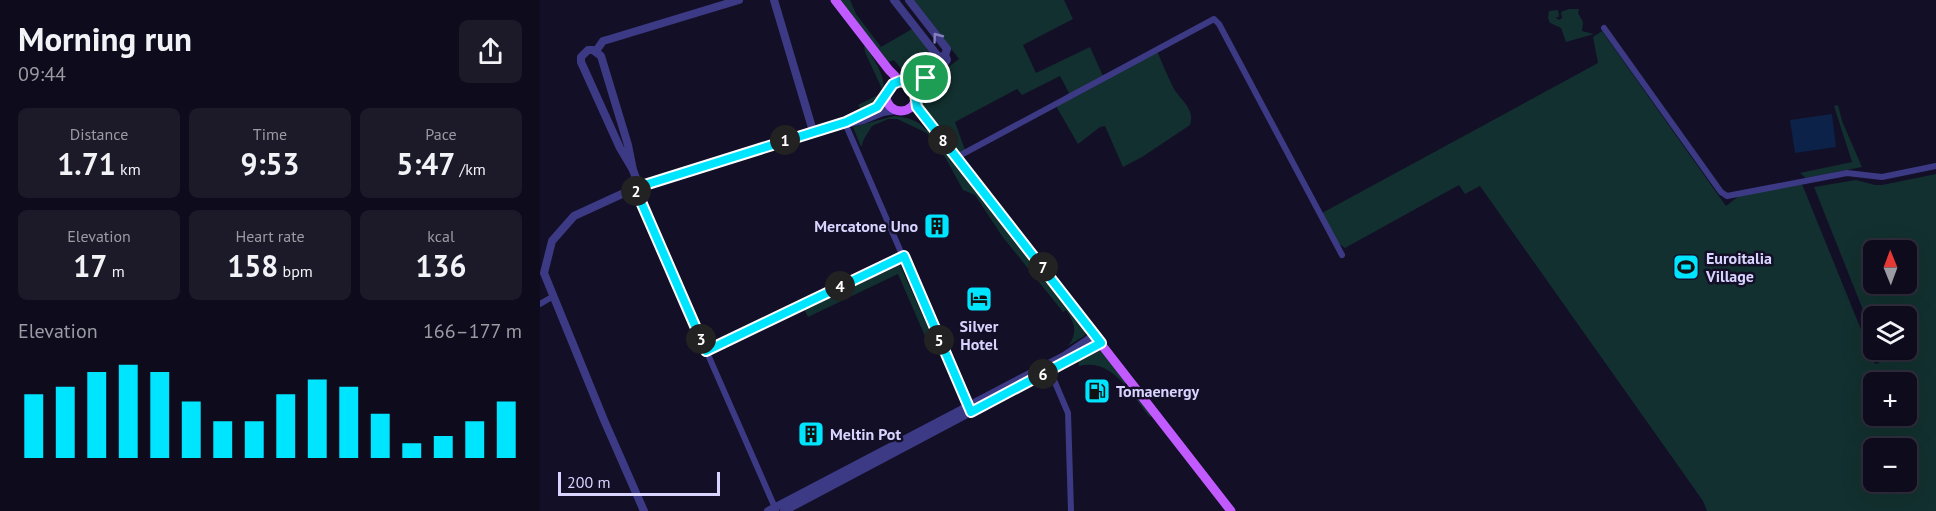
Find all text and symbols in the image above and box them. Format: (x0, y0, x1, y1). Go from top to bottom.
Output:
text: Morning run (18, 17, 192, 60)
button: share (459, 20, 522, 83)
one-way arrow (934, 32, 945, 43)
pin (900, 52, 951, 103)
text: 09:44 (18, 61, 66, 87)
icon: arrive (909, 61, 942, 94)
text: Distance (70, 124, 128, 144)
text: Time (253, 124, 287, 144)
text: Pace (425, 124, 457, 144)
pin: 1 (770, 125, 800, 155)
pin: 8 (928, 125, 958, 155)
text: 1 (780, 130, 790, 150)
text: 8 (938, 130, 948, 150)
text: 1.71 (57, 144, 116, 183)
text: 9:53 (240, 144, 300, 183)
text: 5:47 (396, 144, 455, 183)
text: km (116, 159, 141, 179)
text: /km (455, 159, 486, 179)
pin: 2 (621, 176, 651, 206)
text: 2 (631, 181, 641, 201)
building icon: Mercatone Uno (922, 211, 952, 241)
place label: Mercatone Uno (814, 216, 918, 236)
text: Elevation (67, 226, 131, 246)
text: Heart rate (235, 226, 305, 246)
text: kcal (427, 226, 455, 246)
north arrow (1863, 240, 1917, 294)
map controls (1863, 240, 1917, 492)
text: 17 (73, 246, 107, 285)
text: 158 (227, 246, 278, 285)
text: 136 (415, 246, 467, 285)
place label: Euroitalia Village (1705, 248, 1772, 286)
pin: 7 (1028, 252, 1058, 282)
sports icon: Euroitalia Village (1671, 252, 1701, 282)
text: 7 (1038, 257, 1048, 277)
text: m (107, 261, 125, 281)
text: bpm (278, 261, 313, 281)
pin: 4 (825, 271, 855, 301)
text: 4 (835, 276, 845, 296)
hotel icon: Silver Hotel (964, 284, 994, 314)
button: layers (1863, 306, 1917, 360)
place label: Silver Hotel (960, 316, 999, 354)
text: Elevation (18, 318, 98, 344)
text: 166–177 m (423, 318, 522, 344)
pin: 3 (686, 324, 716, 354)
pin: 5 (924, 325, 954, 355)
text: 3 (696, 329, 706, 349)
text: 5 (934, 330, 944, 350)
pin: 6 (1028, 359, 1058, 389)
text: 6 (1038, 364, 1048, 384)
button: + (1863, 372, 1917, 426)
fuel station icon: Tomaenergy (1082, 376, 1112, 406)
place label: Tomaenergy (1116, 381, 1200, 401)
building icon: Meltin Pot (796, 419, 826, 449)
place label: Meltin Pot (830, 424, 901, 444)
button: − (1863, 438, 1917, 492)
scale bar (558, 469, 720, 496)
text: 200 m (567, 472, 610, 492)

